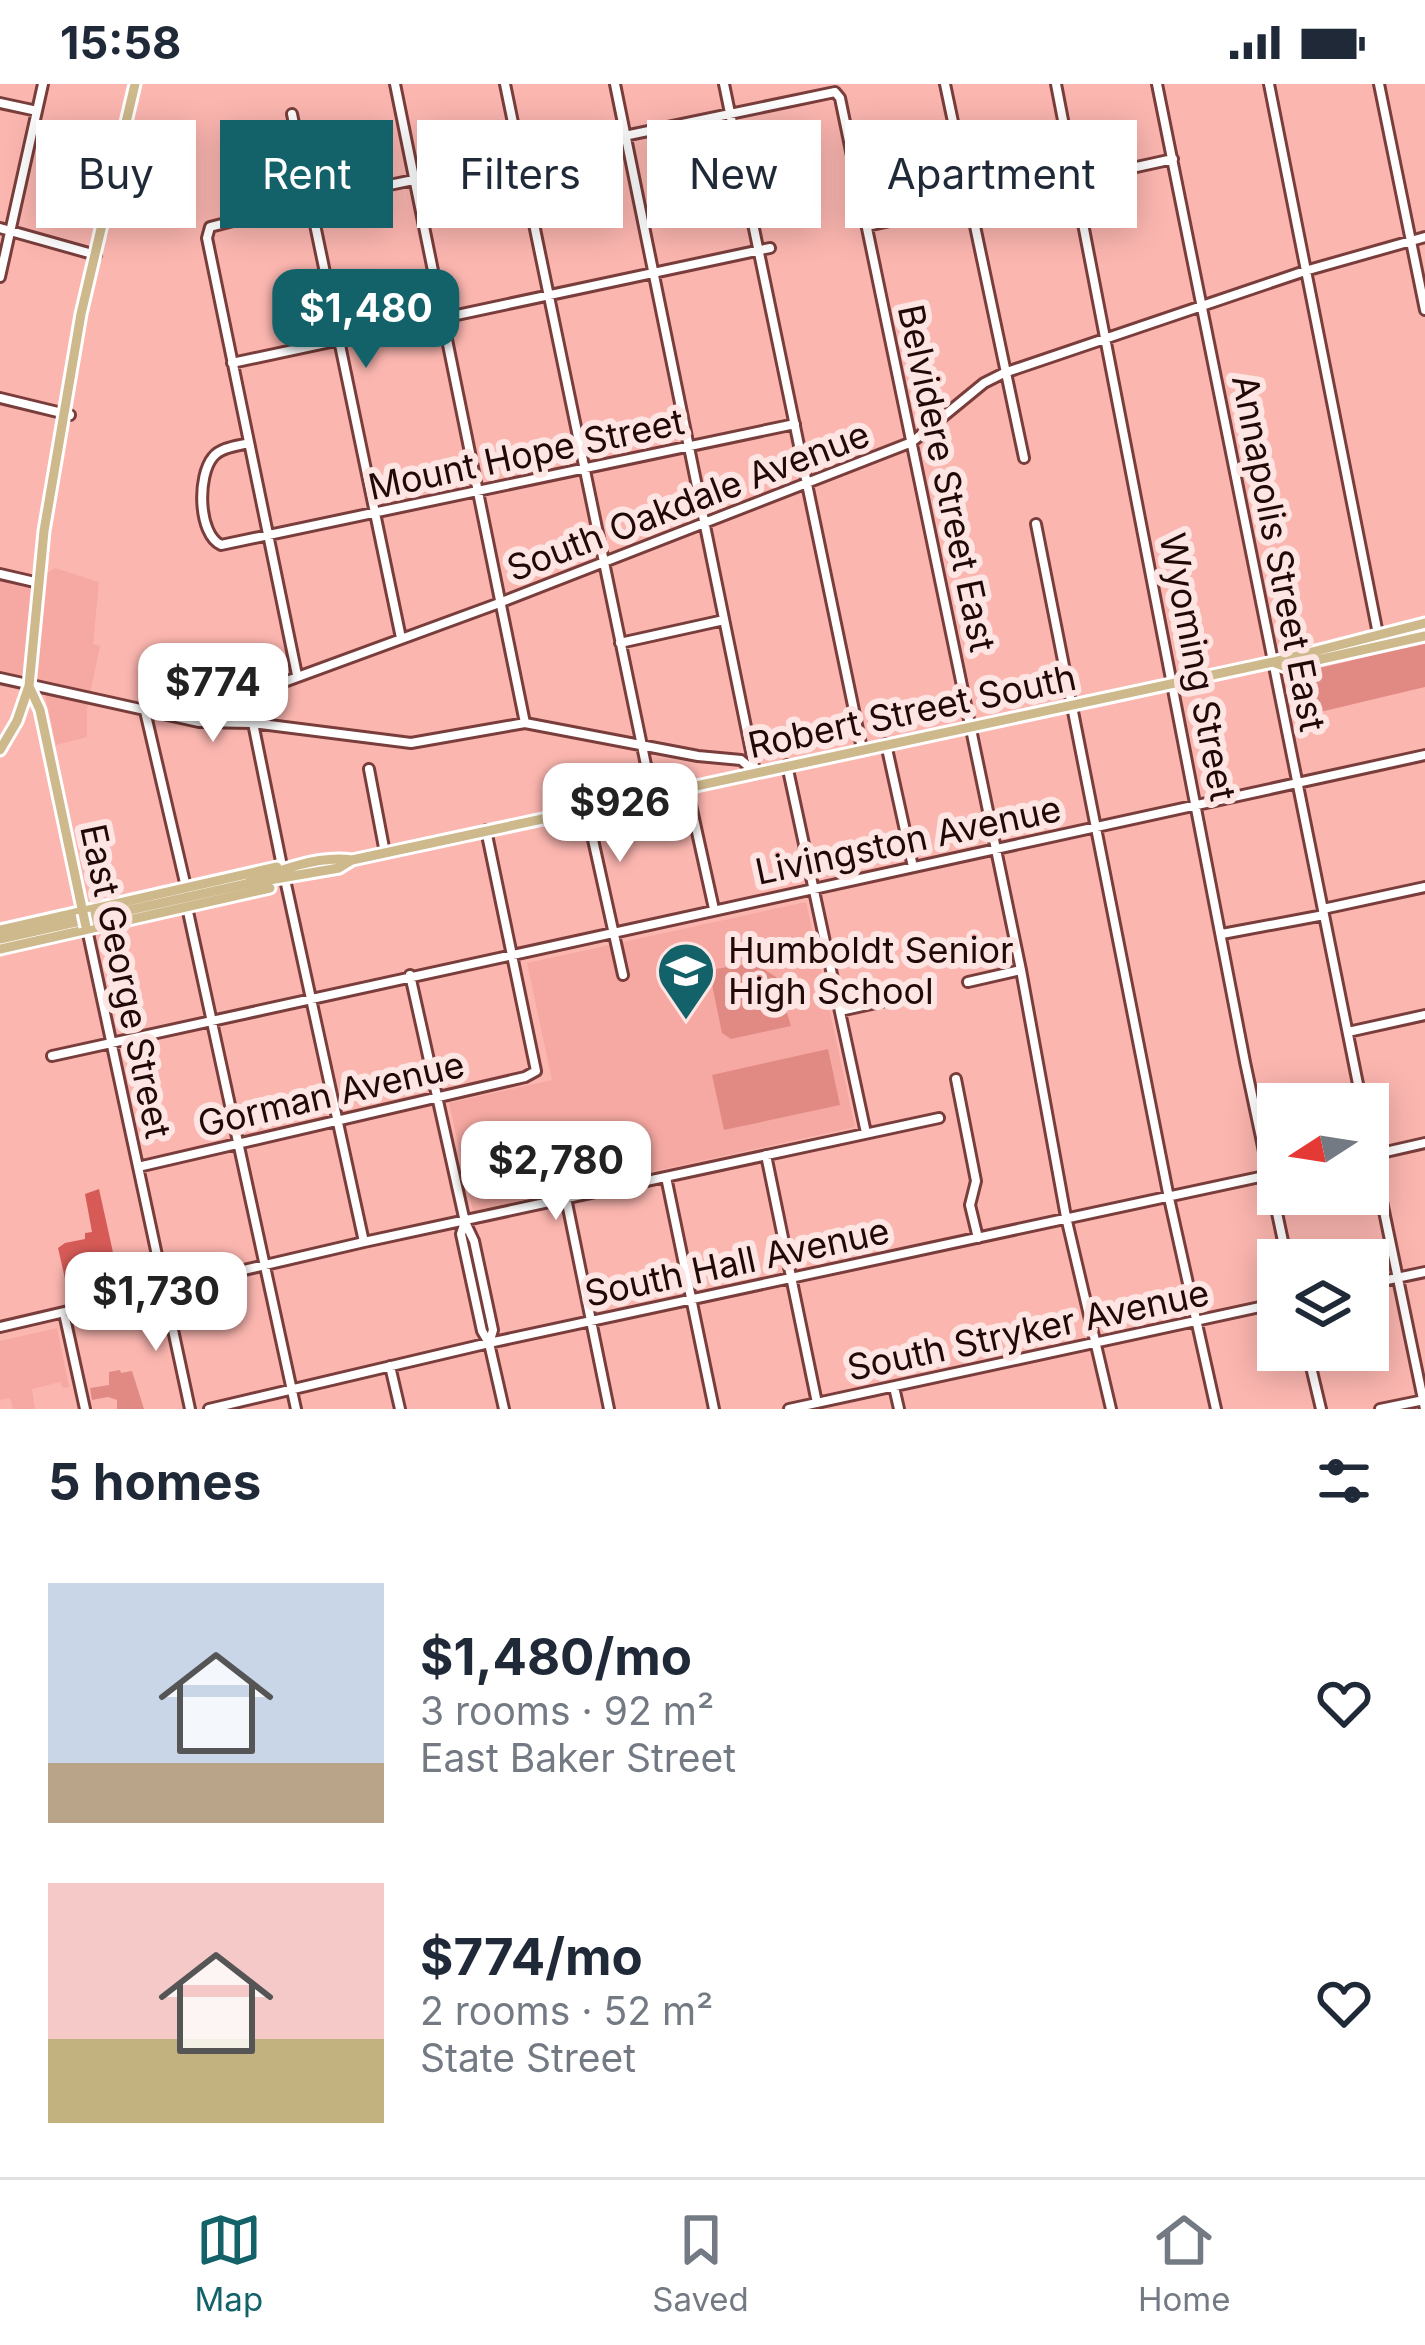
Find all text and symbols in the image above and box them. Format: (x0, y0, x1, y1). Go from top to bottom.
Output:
text: 15:58 (60, 15, 181, 70)
chip: Buy (36, 120, 196, 228)
chip: Rent (220, 120, 393, 228)
chip: Filters (417, 120, 623, 228)
chip: New (647, 120, 821, 228)
chip: Apartment (845, 120, 1137, 228)
pin: $1,480 (268, 269, 464, 371)
text: $1,480 (299, 284, 433, 331)
street label: Belvidere Street East (889, 300, 1005, 656)
street label: Annapolis Street East (1223, 371, 1335, 735)
street label: Mount Hope Street (364, 399, 688, 509)
street label: South Oakdale Avenue (501, 412, 875, 590)
street label: Wyoming Street (1150, 529, 1246, 805)
pin: $774 (142, 643, 284, 745)
street label: Robert Street South (744, 655, 1080, 767)
text: $774 (165, 658, 261, 705)
pin: $926 (549, 763, 691, 865)
text: $926 (570, 778, 670, 825)
street label: Livingston Avenue (751, 786, 1065, 894)
street label: East George Street (71, 820, 181, 1142)
place label: Humboldt Senior High School (728, 928, 1014, 1013)
school or university icon: Humboldt Senior High School (655, 940, 717, 1022)
street label: Gorman Avenue (193, 1042, 469, 1146)
north arrow (1257, 1083, 1389, 1215)
map controls (1257, 1083, 1389, 1371)
pin: $2,780 (458, 1121, 654, 1223)
text: $2,780 (488, 1136, 624, 1183)
street label: South Hall Avenue (581, 1208, 893, 1316)
button: layers (1257, 1239, 1389, 1371)
pin: $1,730 (58, 1252, 254, 1354)
text: $1,730 (92, 1267, 220, 1314)
street label: South Stryker Avenue (843, 1270, 1213, 1390)
icon: filters (1311, 1448, 1377, 1514)
text: 5 homes (48, 1451, 261, 1512)
text: $1,480/mo (420, 1626, 692, 1687)
icon: home (144, 1631, 288, 1775)
icon: heart (1311, 1670, 1377, 1736)
text: 3 rooms · 92 m² (420, 1687, 714, 1734)
text: East Baker Street (420, 1734, 736, 1781)
text: $774/mo (420, 1926, 643, 1987)
icon: home (144, 1931, 288, 2075)
icon: heart (1311, 1970, 1377, 2036)
text: 2 rooms · 52 m² (420, 1987, 713, 2034)
text: State Street (420, 2034, 636, 2081)
tab: Map (195, 2207, 263, 2319)
tab: Saved (652, 2207, 749, 2319)
tab: Home (1138, 2207, 1230, 2319)

